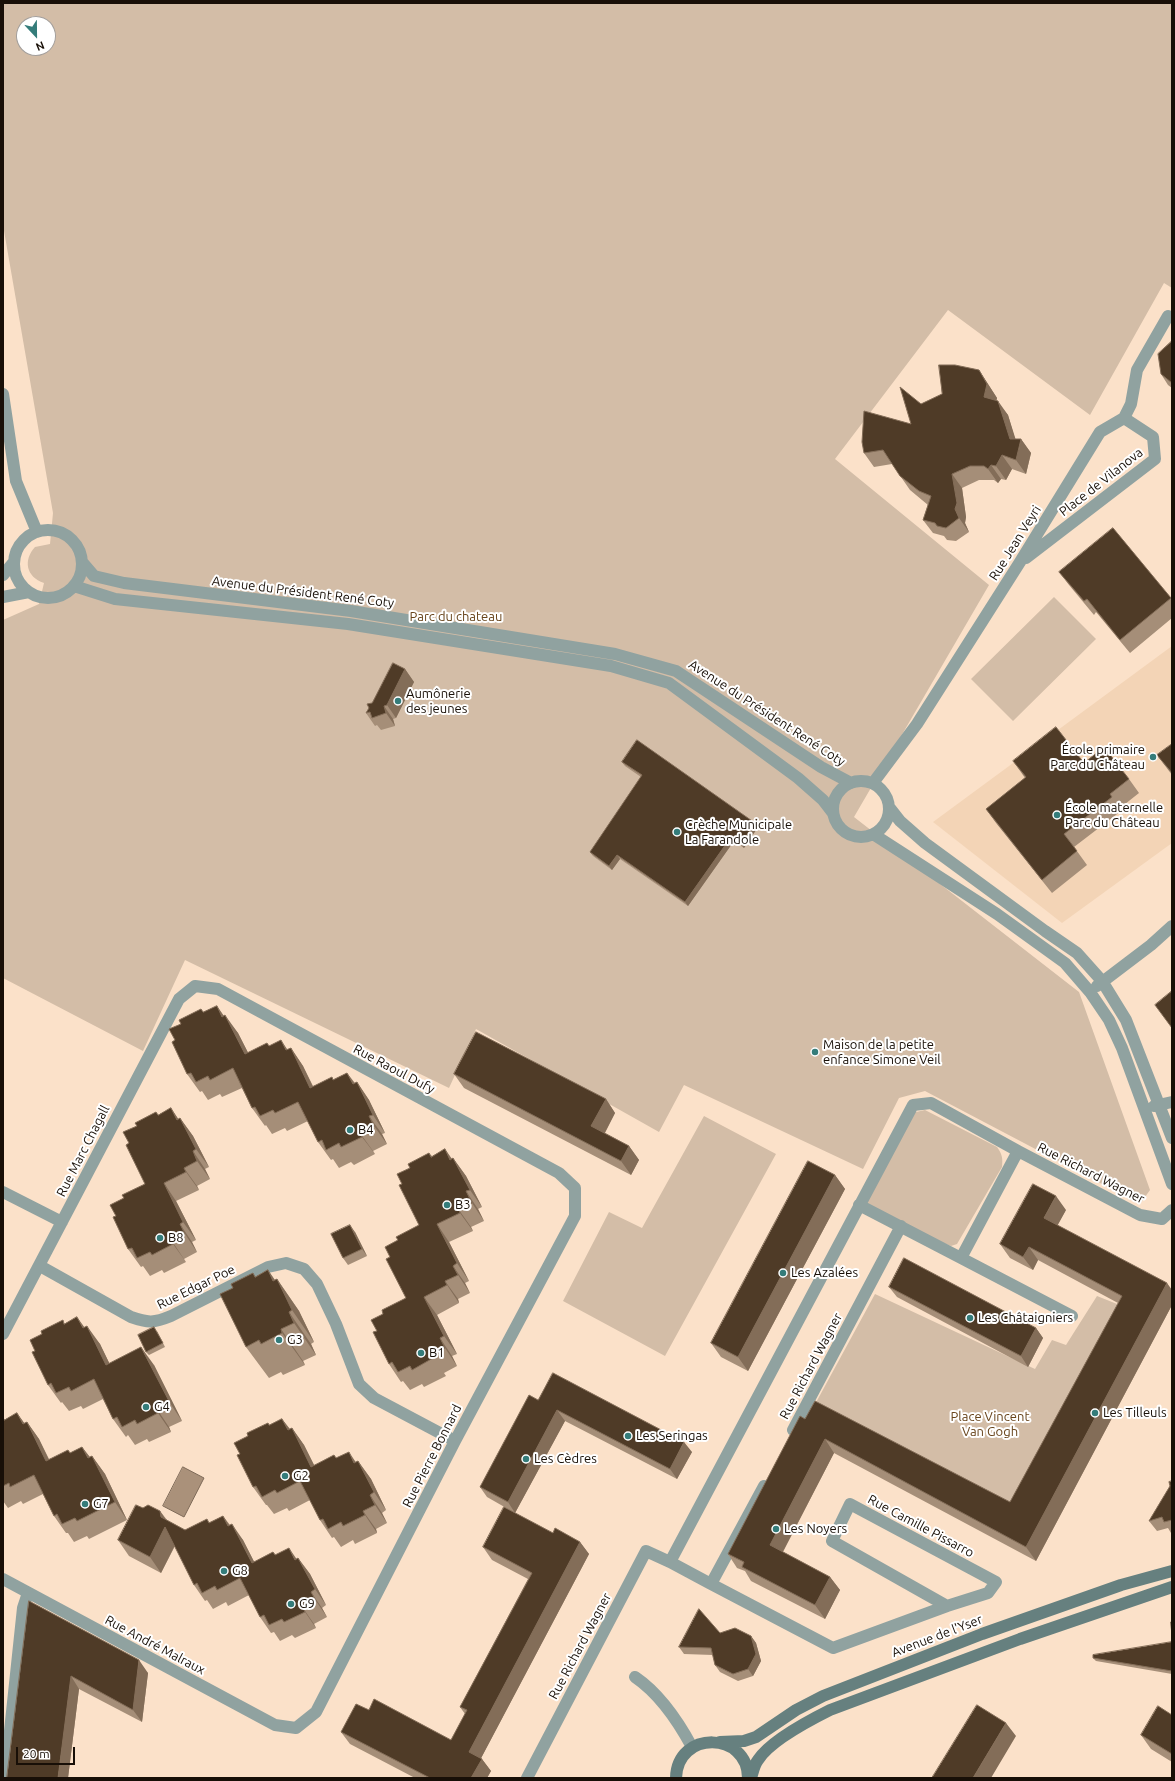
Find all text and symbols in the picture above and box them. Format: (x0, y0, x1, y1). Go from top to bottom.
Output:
north arrow (16, 16, 56, 56)
text: N (34, 39, 46, 53)
street label: Place de Vilanova (1056, 445, 1146, 519)
street label: Rue Jean Veyri (986, 503, 1044, 583)
street label: Avenue du Président René Coty (211, 573, 395, 611)
park label: Parc du chateau (410, 609, 502, 625)
street label: Avenue du Président René Coty (686, 656, 848, 770)
place label: Aumônerie des jeunes (406, 686, 471, 717)
marker: Aumônerie des jeunes (393, 696, 403, 706)
place label: École primaire Parc du Château (1050, 742, 1145, 773)
marker: École primaire Parc du Château (1148, 752, 1158, 762)
place label: École maternelle Parc du Château (1065, 800, 1163, 831)
marker: École maternelle Parc du Château (1052, 810, 1062, 820)
place label: Crèche Municipale La Farandole (685, 817, 792, 848)
marker: Crèche Municipale La Farandole (672, 827, 682, 837)
place label: Maison de la petite enfance Simone Veil (823, 1037, 941, 1068)
street label: Rue Raoul Dufy (351, 1041, 437, 1097)
marker: Maison de la petite enfance Simone Veil (810, 1047, 820, 1057)
street label: Rue Marc Chagall (53, 1103, 113, 1199)
place label: B4 (358, 1122, 374, 1138)
marker: B4 (345, 1125, 355, 1135)
street label: Rue Richard Wagner (1035, 1139, 1147, 1207)
place label: B3 (455, 1197, 471, 1213)
marker: B3 (442, 1200, 452, 1210)
place label: B8 (168, 1230, 184, 1246)
marker: B8 (155, 1233, 165, 1243)
street label: Rue Edgar Poe (154, 1261, 238, 1313)
place label: Les Azalées (791, 1265, 858, 1281)
marker: Les Azalées (778, 1268, 788, 1278)
street label: Rue Richard Wagner (776, 1310, 846, 1422)
place label: Les Châtaigniers (978, 1310, 1073, 1326)
marker: Les Châtaigniers (965, 1313, 975, 1323)
place label: G3 (287, 1332, 303, 1348)
marker: G3 (274, 1335, 284, 1345)
place label: B1 (429, 1345, 445, 1361)
marker: B1 (416, 1348, 426, 1358)
place label: G4 (154, 1399, 170, 1415)
marker: G4 (141, 1402, 151, 1412)
street label: Rue Pierre Bonnard (399, 1402, 465, 1510)
place label: Les Tilleuls (1103, 1405, 1167, 1421)
marker: Les Tilleuls (1090, 1408, 1100, 1418)
park label: Place Vincent Van Gogh (950, 1409, 1030, 1440)
place label: Les Seringas (636, 1428, 708, 1444)
marker: Les Seringas (623, 1431, 633, 1441)
place label: Les Cèdres (534, 1451, 597, 1467)
marker: Les Cèdres (521, 1454, 531, 1464)
place label: G2 (293, 1468, 309, 1484)
marker: G2 (280, 1471, 290, 1481)
street label: Rue Camille Pissarro (865, 1491, 977, 1561)
place label: G7 (93, 1496, 109, 1512)
marker: G7 (80, 1499, 90, 1509)
place label: Les Noyers (784, 1521, 847, 1537)
marker: Les Noyers (771, 1524, 781, 1534)
place label: G8 (232, 1563, 248, 1579)
marker: G8 (219, 1566, 229, 1576)
street label: Rue Richard Wagner (545, 1590, 615, 1702)
place label: G9 (299, 1596, 315, 1612)
marker: G9 (286, 1599, 296, 1609)
street label: Avenue de l'Yser (889, 1611, 985, 1661)
street label: Rue André Malraux (102, 1612, 208, 1678)
scale bar (18, 1739, 77, 1765)
text: 20 m (23, 1747, 50, 1760)

